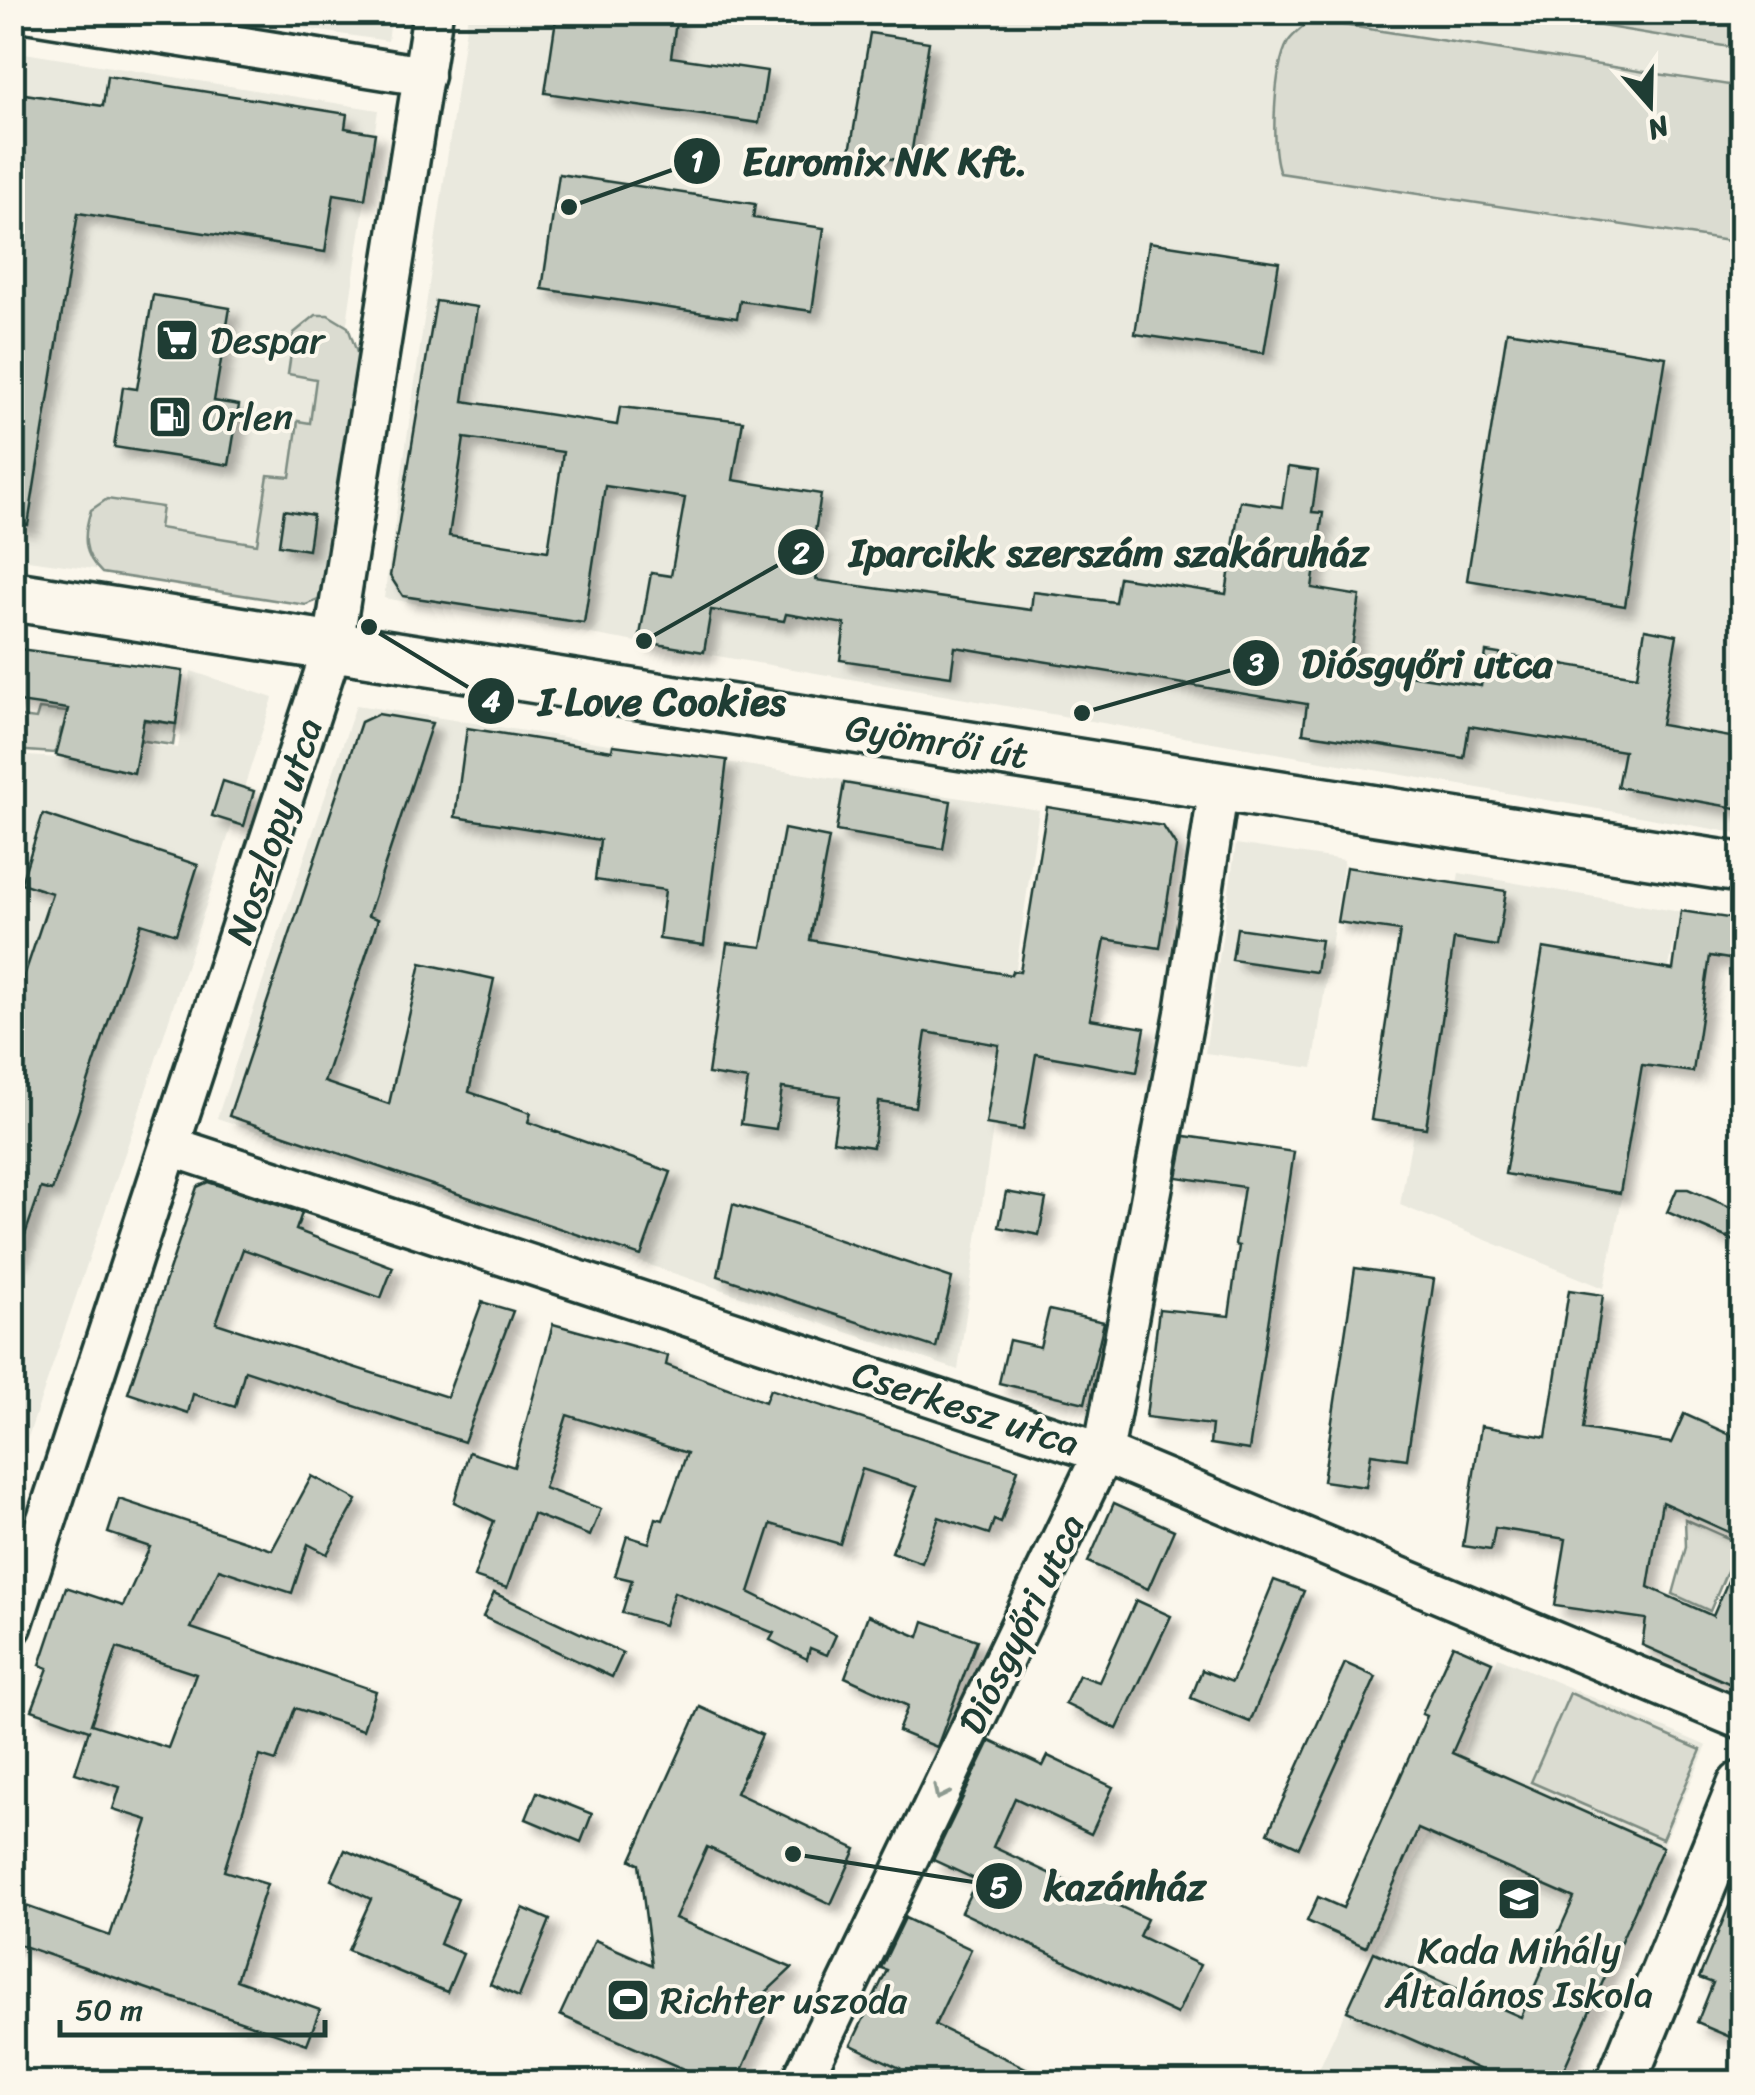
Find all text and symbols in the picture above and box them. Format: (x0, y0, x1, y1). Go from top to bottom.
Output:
north arrow (1600, 55, 1700, 155)
text: N (1640, 101, 1677, 155)
callout: Euromix NK Kft. (672, 126, 1048, 196)
text: Euromix NK Kft. (742, 126, 1028, 197)
text: 1 (691, 134, 704, 188)
place label: Despar (210, 307, 327, 374)
supermarket icon: Despar (154, 317, 200, 363)
place label: Orlen (202, 384, 293, 451)
fuel station icon: Orlen (147, 394, 193, 440)
callout: Iparcikk szerszám szakáruház (776, 517, 1393, 587)
text: Iparcikk szerszám szakáruház (847, 517, 1371, 588)
text: 2 (792, 526, 810, 580)
callout: Diósgyőri utca (1231, 628, 1572, 698)
text: Diósgyőri utca (1301, 628, 1554, 699)
text: 3 (1247, 637, 1265, 691)
callout: I Love Cookies (466, 666, 808, 736)
text: I Love Cookies (536, 666, 786, 737)
text: 4 (482, 674, 501, 728)
street label: Gyömrői út (841, 694, 1033, 789)
street label: Noszlopy utca (206, 709, 343, 953)
street label: Cserkesz utca (844, 1340, 1088, 1477)
street label: Diósgyőri utca (939, 1502, 1104, 1746)
one-way arrow (932, 1783, 952, 1801)
callout: kazánház (974, 1851, 1226, 1921)
text: kazánház (1043, 1851, 1208, 1922)
text: 5 (990, 1860, 1008, 1914)
school or university icon: Kada Mihály Általános Iskola (1496, 1876, 1542, 1922)
place label: Kada Mihály Általános Iskola (1384, 1917, 1653, 2028)
place label: Richter uszoda (660, 1967, 908, 2034)
scale bar (60, 1975, 325, 2037)
sports icon: Richter uszoda (605, 1977, 651, 2023)
text: 50 m (75, 1983, 143, 2037)

